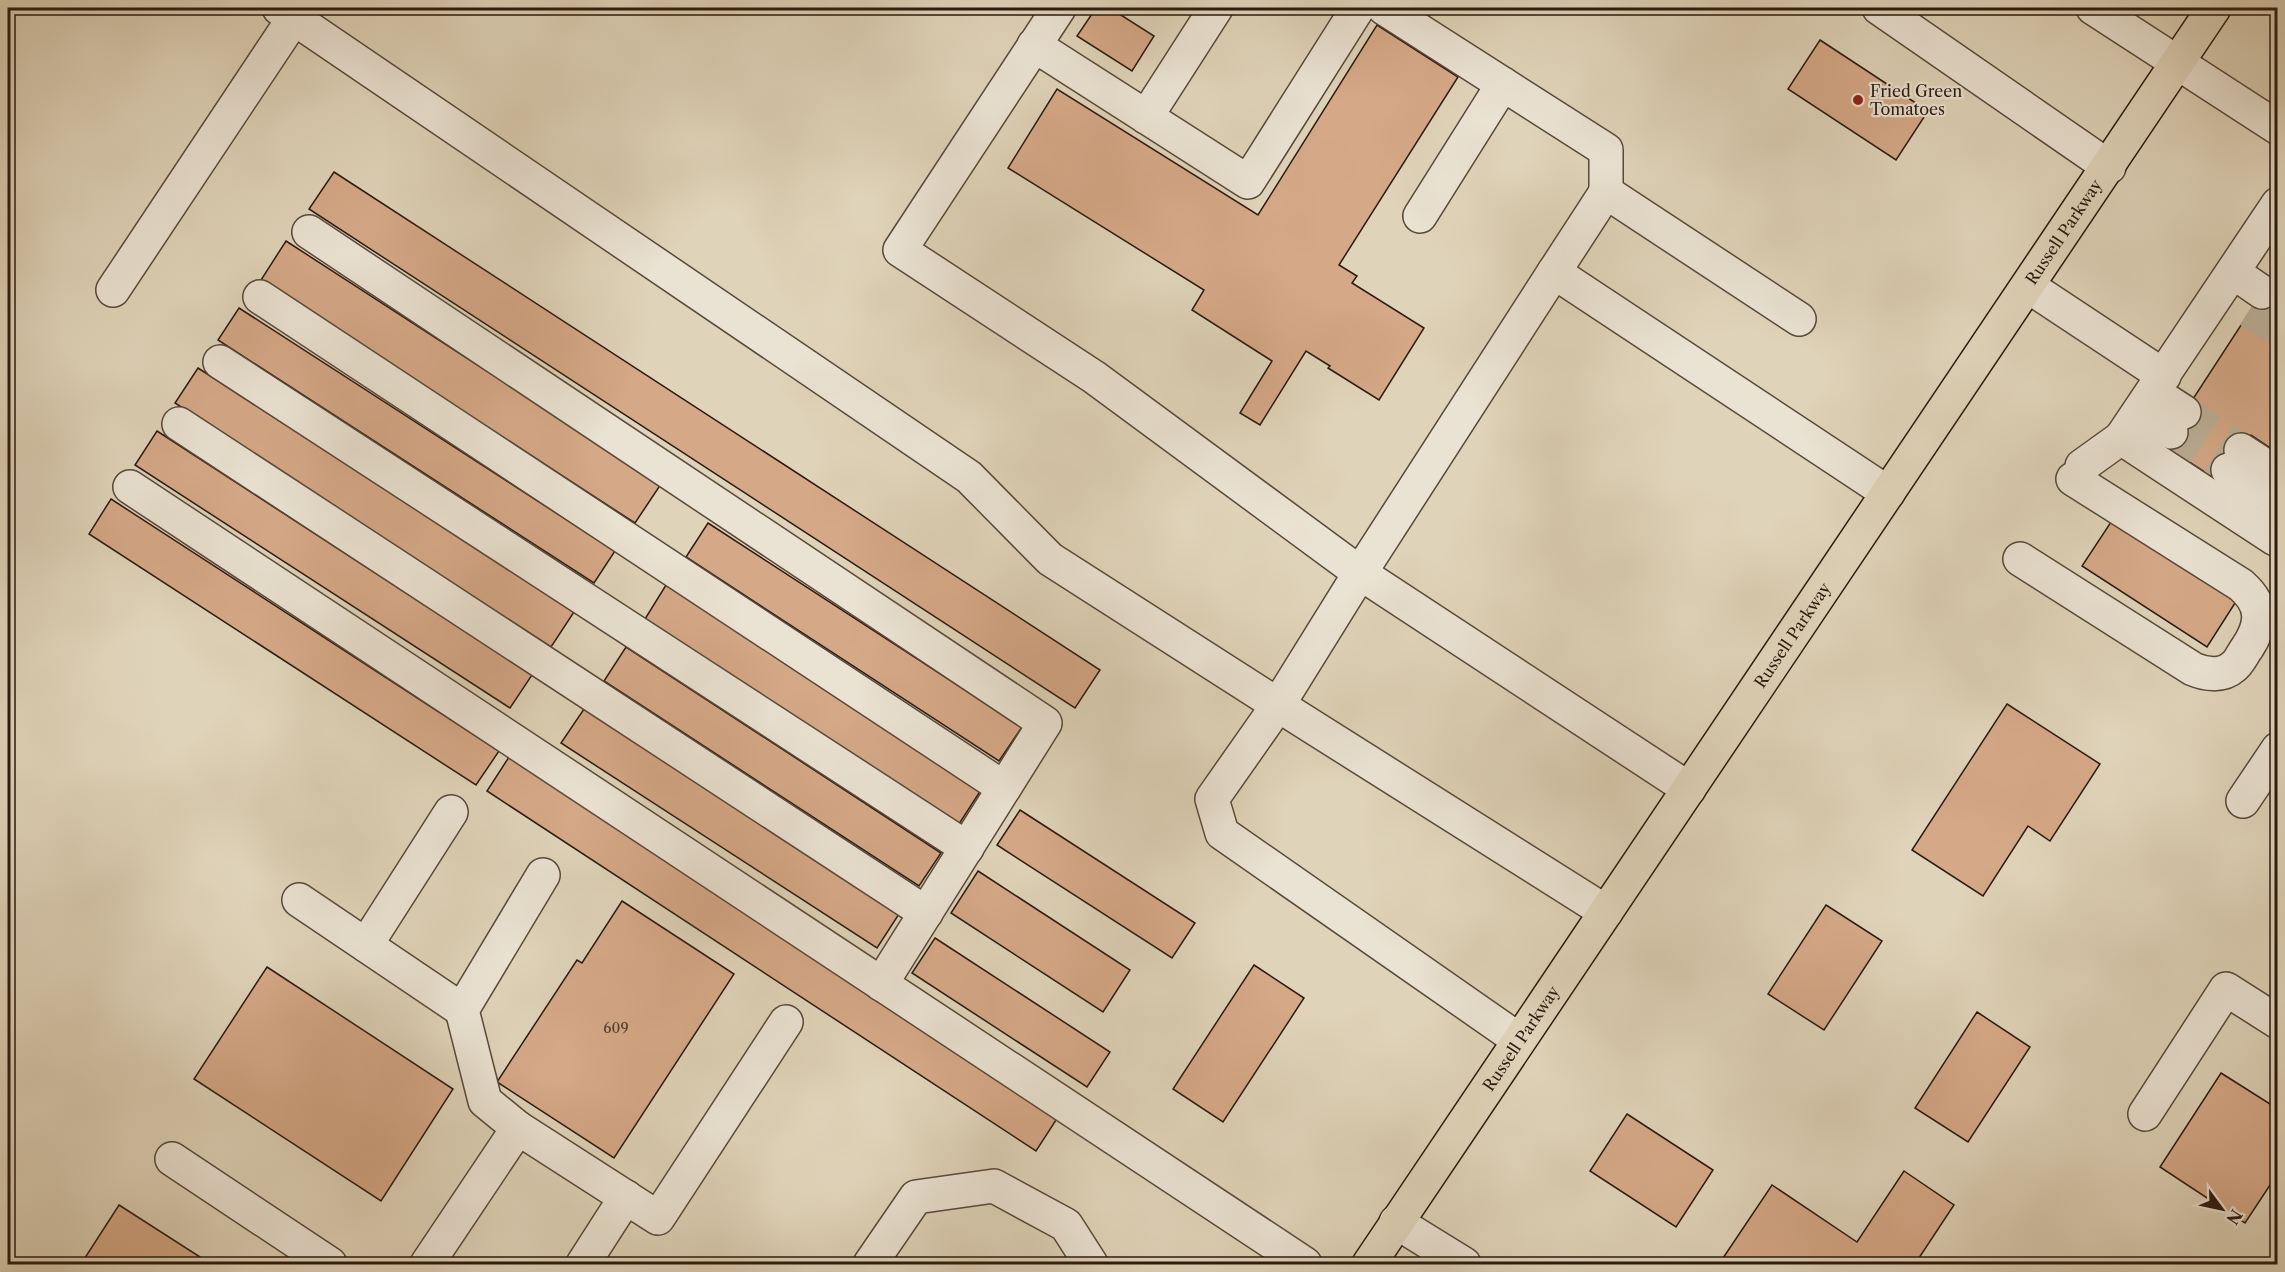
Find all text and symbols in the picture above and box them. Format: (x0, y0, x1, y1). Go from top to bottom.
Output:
place label: Fried Green Tomatoes (1870, 81, 1962, 119)
marker: Fried Green Tomatoes (1851, 93, 1865, 107)
street label: Russell Parkway (2021, 175, 2106, 288)
street label: Russell Parkway (1750, 578, 1835, 691)
street label: Russell Parkway (1478, 981, 1564, 1095)
house number: 609 (603, 1019, 629, 1037)
north arrow (2192, 1179, 2252, 1239)
text: N (2222, 1206, 2247, 1229)

